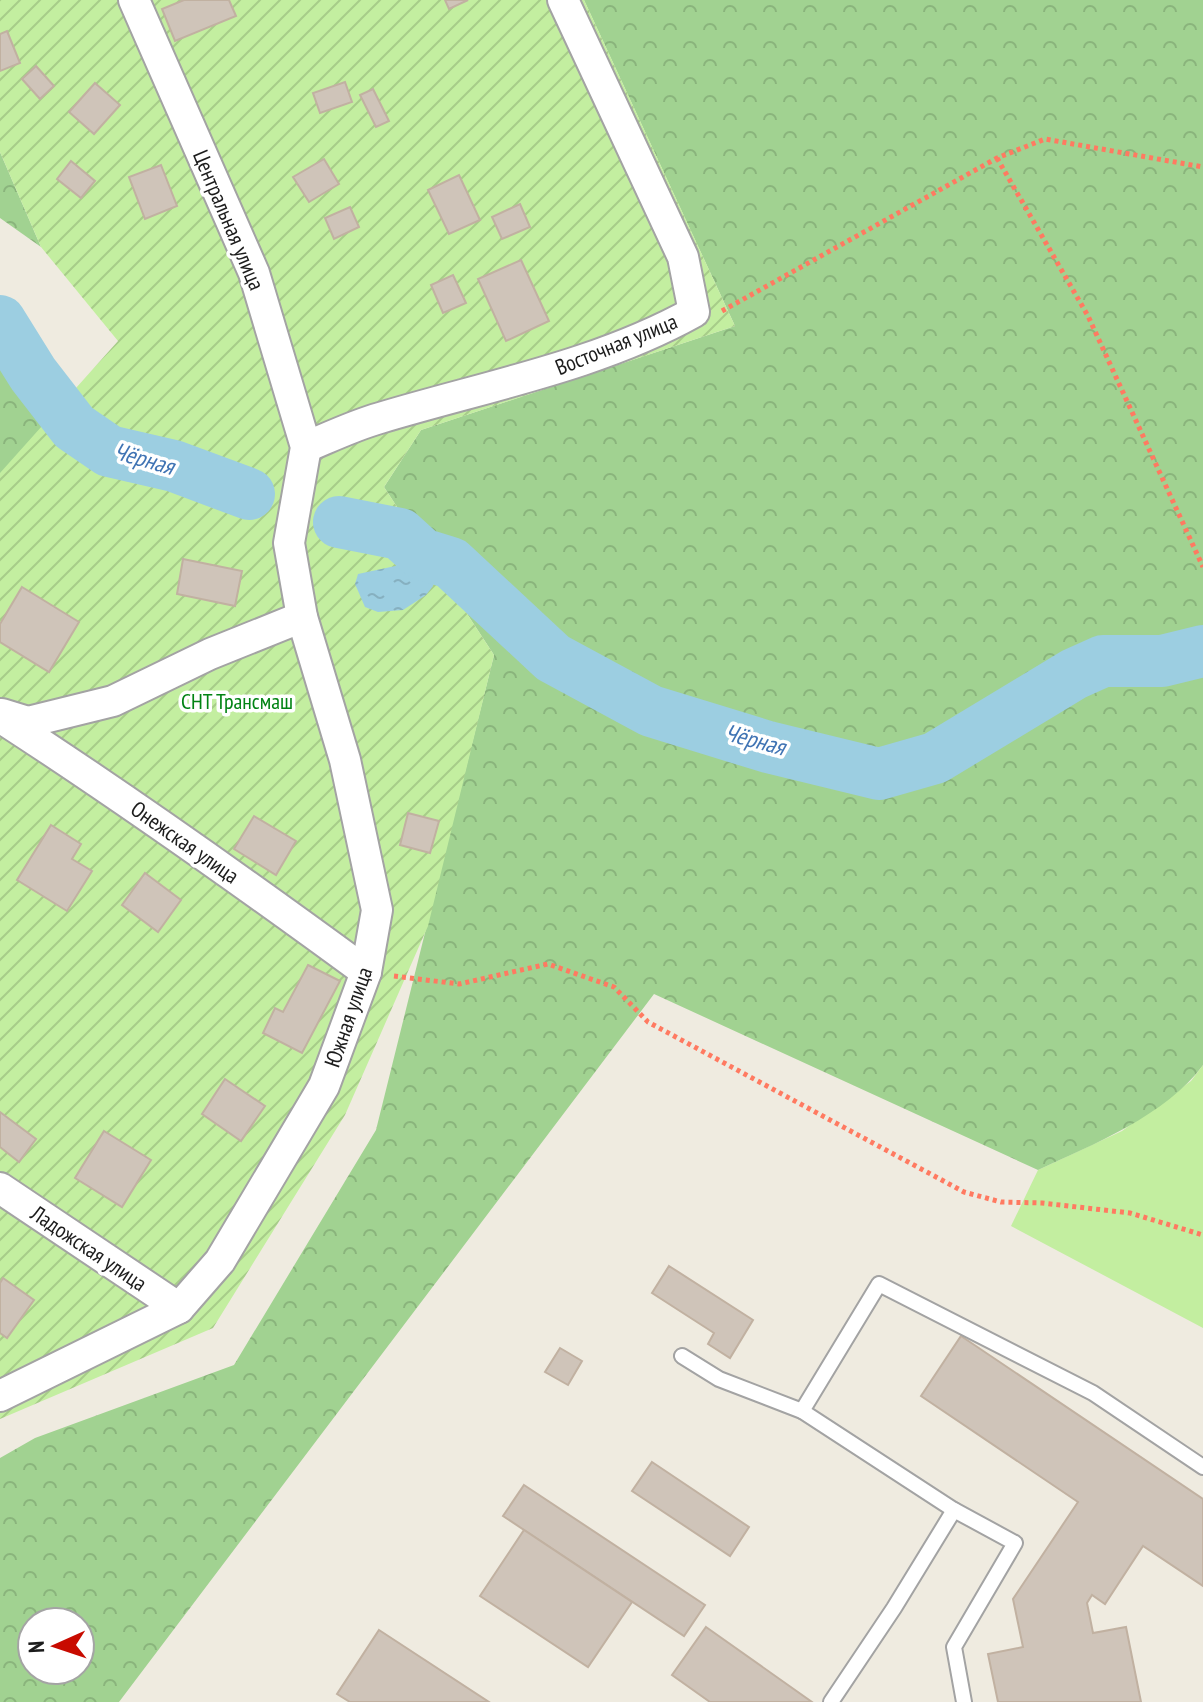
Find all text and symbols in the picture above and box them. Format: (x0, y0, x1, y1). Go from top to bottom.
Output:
street label: Центральная улица (187, 146, 271, 294)
street label: Восточная улица (551, 307, 681, 381)
water label: Чёрная (110, 435, 180, 482)
park label: СНТ Трансмаш (181, 687, 293, 715)
water label: Чёрная (721, 717, 790, 763)
street label: Онежская улица (126, 795, 244, 889)
street label: Южная улица (318, 963, 378, 1071)
street label: Ладожская улица (25, 1198, 152, 1297)
north arrow (16, 1606, 96, 1686)
text: N (22, 1640, 50, 1654)

